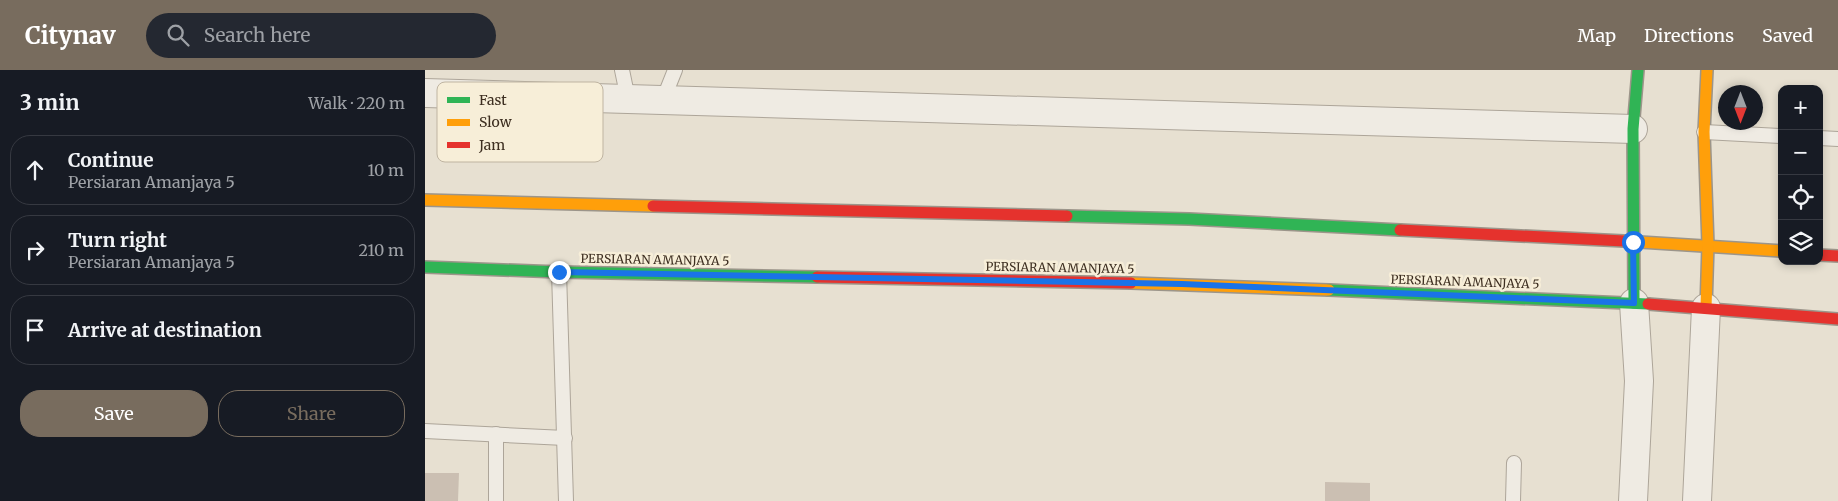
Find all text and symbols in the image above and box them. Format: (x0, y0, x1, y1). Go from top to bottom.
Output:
search box (146, 13, 496, 58)
text: Citynav (25, 20, 116, 51)
icon: search (164, 21, 192, 49)
text: Search here (204, 23, 310, 47)
text: Map (1578, 24, 1616, 47)
text: Directions (1644, 24, 1734, 47)
text: Saved (1762, 24, 1813, 47)
legend (437, 82, 603, 162)
north arrow (1718, 85, 1763, 130)
map controls (1778, 85, 1823, 265)
button: + (1778, 85, 1823, 130)
text: 3 min (20, 89, 79, 116)
text: Fast (479, 91, 507, 109)
text: Walk · 220 m (308, 93, 405, 113)
text: Slow (479, 113, 512, 131)
button: − (1778, 130, 1823, 175)
text: Jam (478, 136, 505, 154)
text: Continue (68, 148, 154, 172)
icon: ahead (21, 156, 49, 184)
text: 10 m (367, 160, 404, 180)
text: Persiaran Amanjaya 5 (68, 172, 235, 192)
button: locate (1778, 175, 1823, 220)
button: layers (1778, 220, 1823, 265)
text: Turn right (68, 228, 167, 252)
route start (1622, 231, 1645, 254)
icon: right (21, 236, 49, 264)
text: 210 m (359, 240, 404, 260)
street label: PERSIARAN AMANJAYA 5 (580, 251, 730, 268)
text: Persiaran Amanjaya 5 (68, 252, 235, 272)
street label: PERSIARAN AMANJAYA 5 (985, 259, 1135, 276)
route end (548, 261, 571, 284)
street label: PERSIARAN AMANJAYA 5 (1390, 271, 1540, 292)
icon: arrive (21, 316, 49, 344)
text: Arrive at destination (68, 318, 262, 342)
button: Save (20, 390, 208, 437)
button: Share (218, 390, 405, 437)

